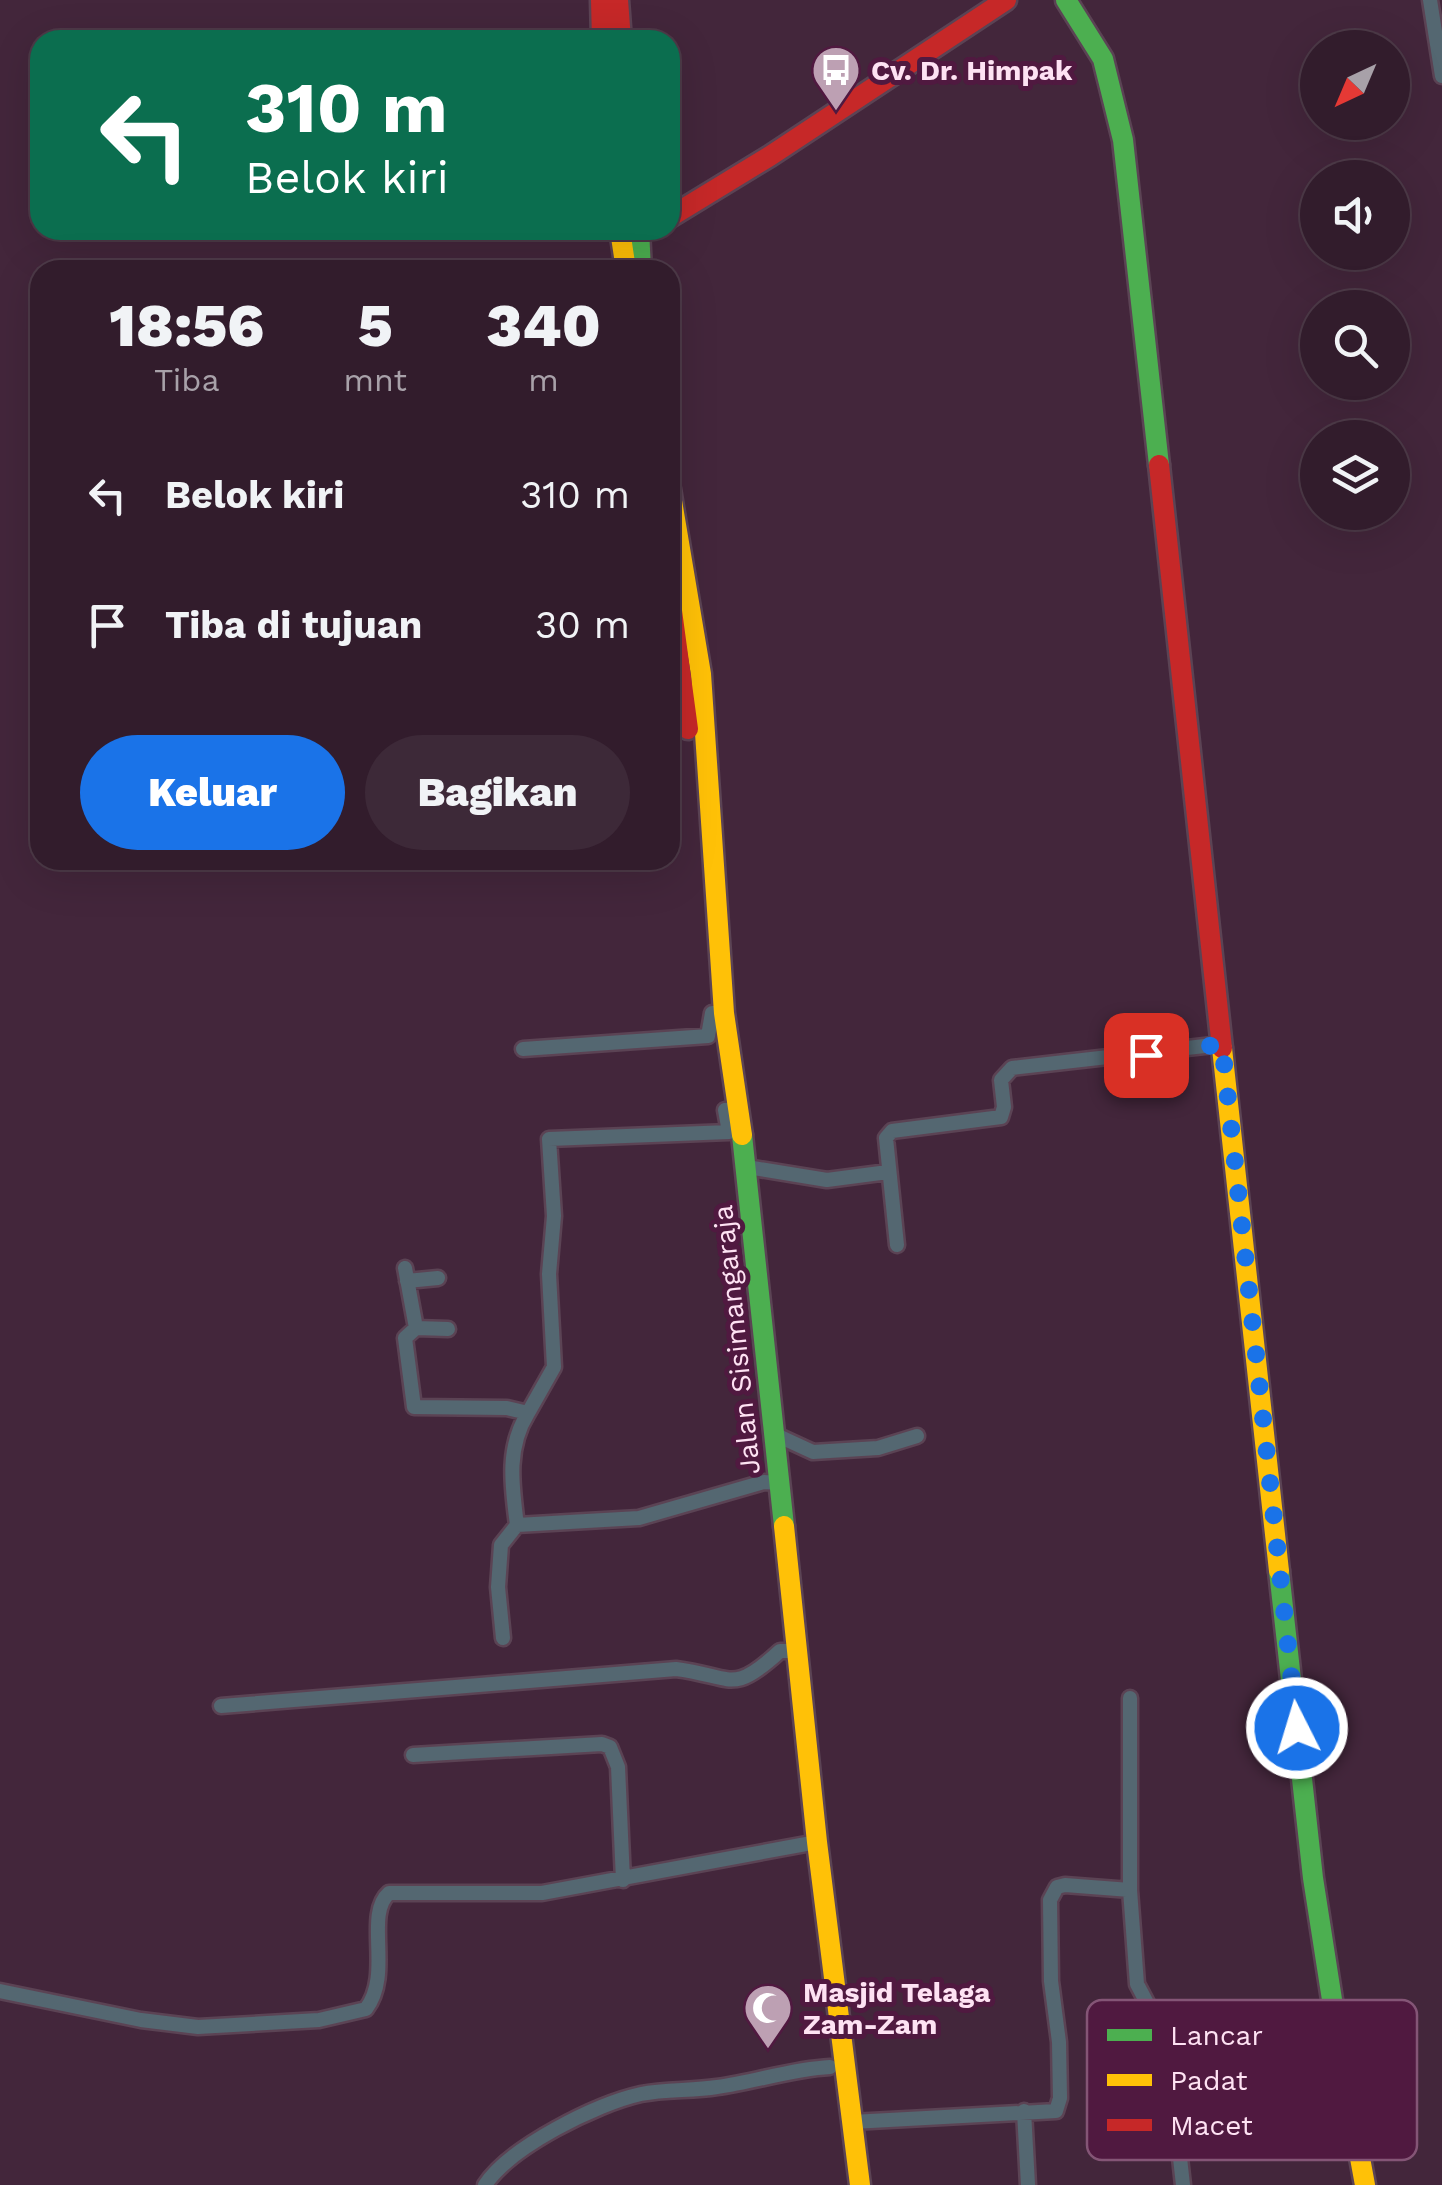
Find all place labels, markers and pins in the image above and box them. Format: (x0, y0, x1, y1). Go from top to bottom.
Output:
bus stop icon: Cv. Dr. Himpak (810, 44, 862, 112)
place label: Cv. Dr. Himpak (871, 54, 1073, 87)
pin (1104, 1013, 1189, 1098)
place label: Masjid Telaga Zam-Zam (803, 1976, 991, 2041)
mosque icon: Masjid Telaga Zam-Zam (742, 1982, 794, 2050)

